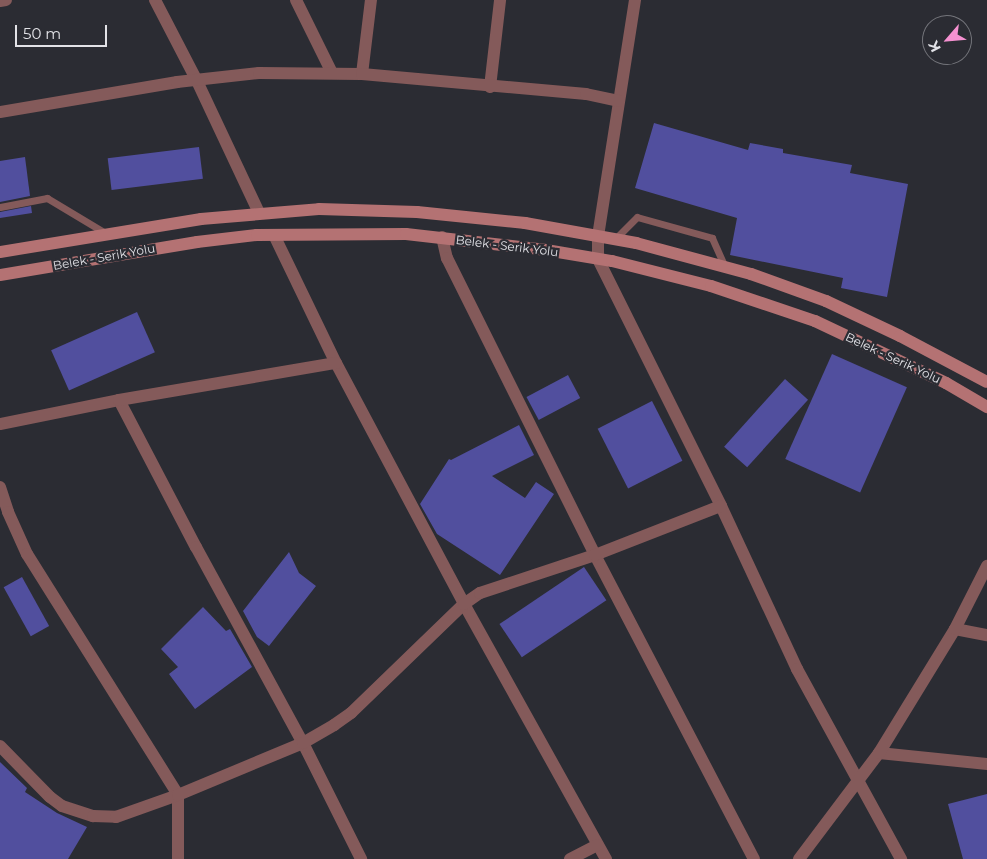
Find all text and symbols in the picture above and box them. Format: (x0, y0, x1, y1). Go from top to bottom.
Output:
scale bar (18, 15, 110, 47)
north arrow (922, 15, 972, 65)
text: 50 m (23, 24, 61, 43)
text: K (924, 38, 945, 55)
street label: Belek - Serik Yolu (455, 233, 559, 259)
street label: Belek - Serik Yolu (52, 241, 156, 273)
street label: Belek - Serik Yolu (843, 330, 943, 386)

